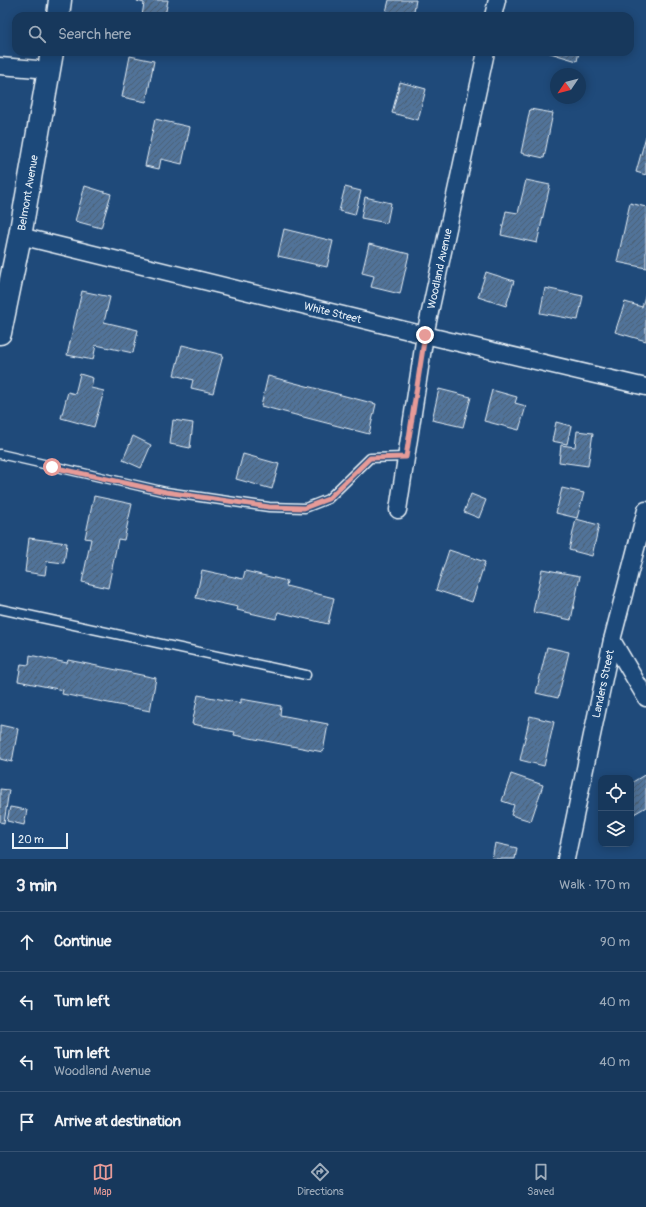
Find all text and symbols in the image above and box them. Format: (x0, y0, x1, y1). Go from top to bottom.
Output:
search box (12, 12, 634, 56)
icon: search (26, 23, 48, 45)
text: Search here (58, 25, 131, 44)
north arrow (550, 68, 586, 104)
street label: Belmont Avenue (15, 153, 41, 232)
street label: Woodland Avenue (425, 227, 455, 310)
street label: White Street (303, 300, 363, 326)
route end (416, 326, 434, 344)
route start (43, 458, 61, 476)
street label: Landers Street (590, 648, 617, 719)
map controls (598, 775, 634, 847)
button: locate (598, 775, 634, 811)
button: layers (598, 811, 634, 847)
scale bar (12, 831, 68, 850)
text: 20 m (18, 833, 44, 846)
text: 3 min (16, 875, 57, 896)
text: Walk · 170 m (559, 877, 630, 893)
icon: ahead (16, 931, 38, 953)
text: Continue (54, 932, 112, 951)
text: 90 m (600, 934, 630, 950)
icon: left (16, 991, 38, 1013)
text: Turn left (54, 992, 110, 1011)
text: 40 m (599, 994, 630, 1010)
text: Turn left (54, 1044, 110, 1063)
icon: left (16, 1051, 38, 1073)
text: 40 m (599, 1054, 630, 1070)
text: Woodland Avenue (54, 1063, 151, 1079)
icon: arrive (16, 1111, 38, 1133)
text: Arrive at destination (54, 1112, 181, 1131)
tab: Map (92, 1161, 114, 1198)
tab: Directions (297, 1161, 344, 1198)
tab: Saved (527, 1161, 554, 1198)

